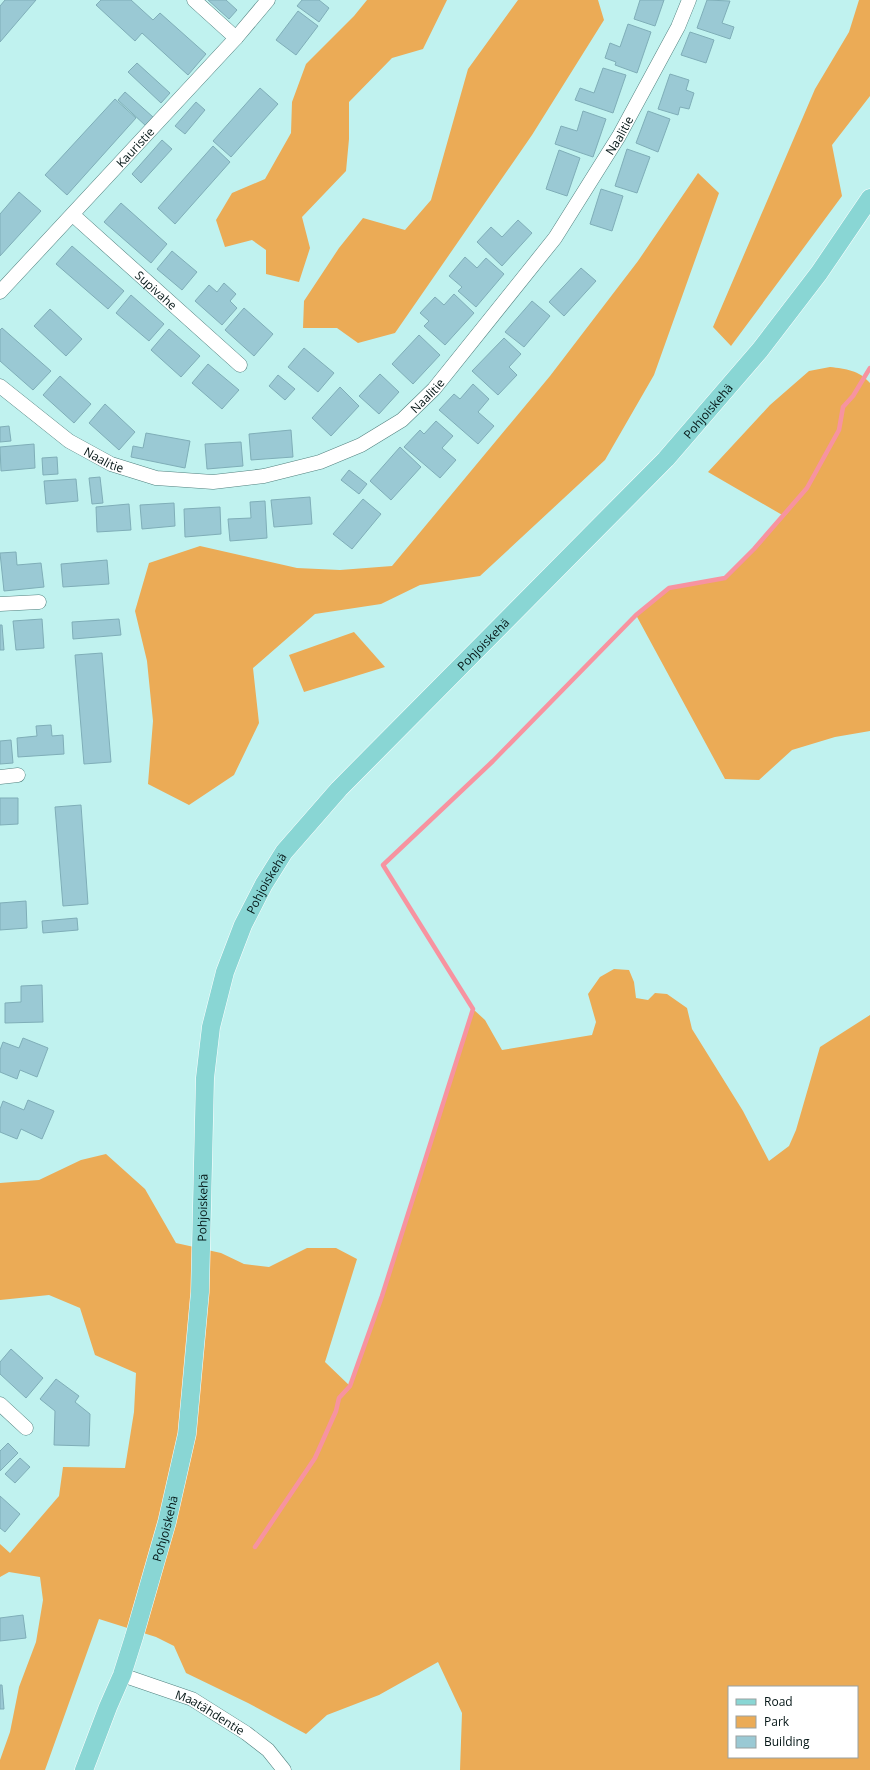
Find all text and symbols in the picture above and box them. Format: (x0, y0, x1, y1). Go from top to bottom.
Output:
street label: Naalitie (601, 112, 637, 158)
street label: Kauristie (112, 123, 158, 171)
street label: Supivahe (132, 266, 181, 313)
street label: Naalitie (406, 374, 448, 416)
street label: Pohjoiskehä (679, 379, 736, 442)
street label: Naalitie (81, 442, 126, 476)
street label: Pohjoiskehä (453, 614, 513, 674)
street label: Pohjoiskehä (242, 849, 290, 917)
street label: Pohjoiskehä (193, 1174, 211, 1242)
street label: Pohjoiskehä (148, 1494, 181, 1564)
street label: Maatähdentie (173, 1685, 248, 1739)
legend (728, 1686, 858, 1758)
text: Road (764, 1693, 793, 1710)
text: Park (764, 1713, 790, 1730)
text: Building (764, 1733, 810, 1750)

